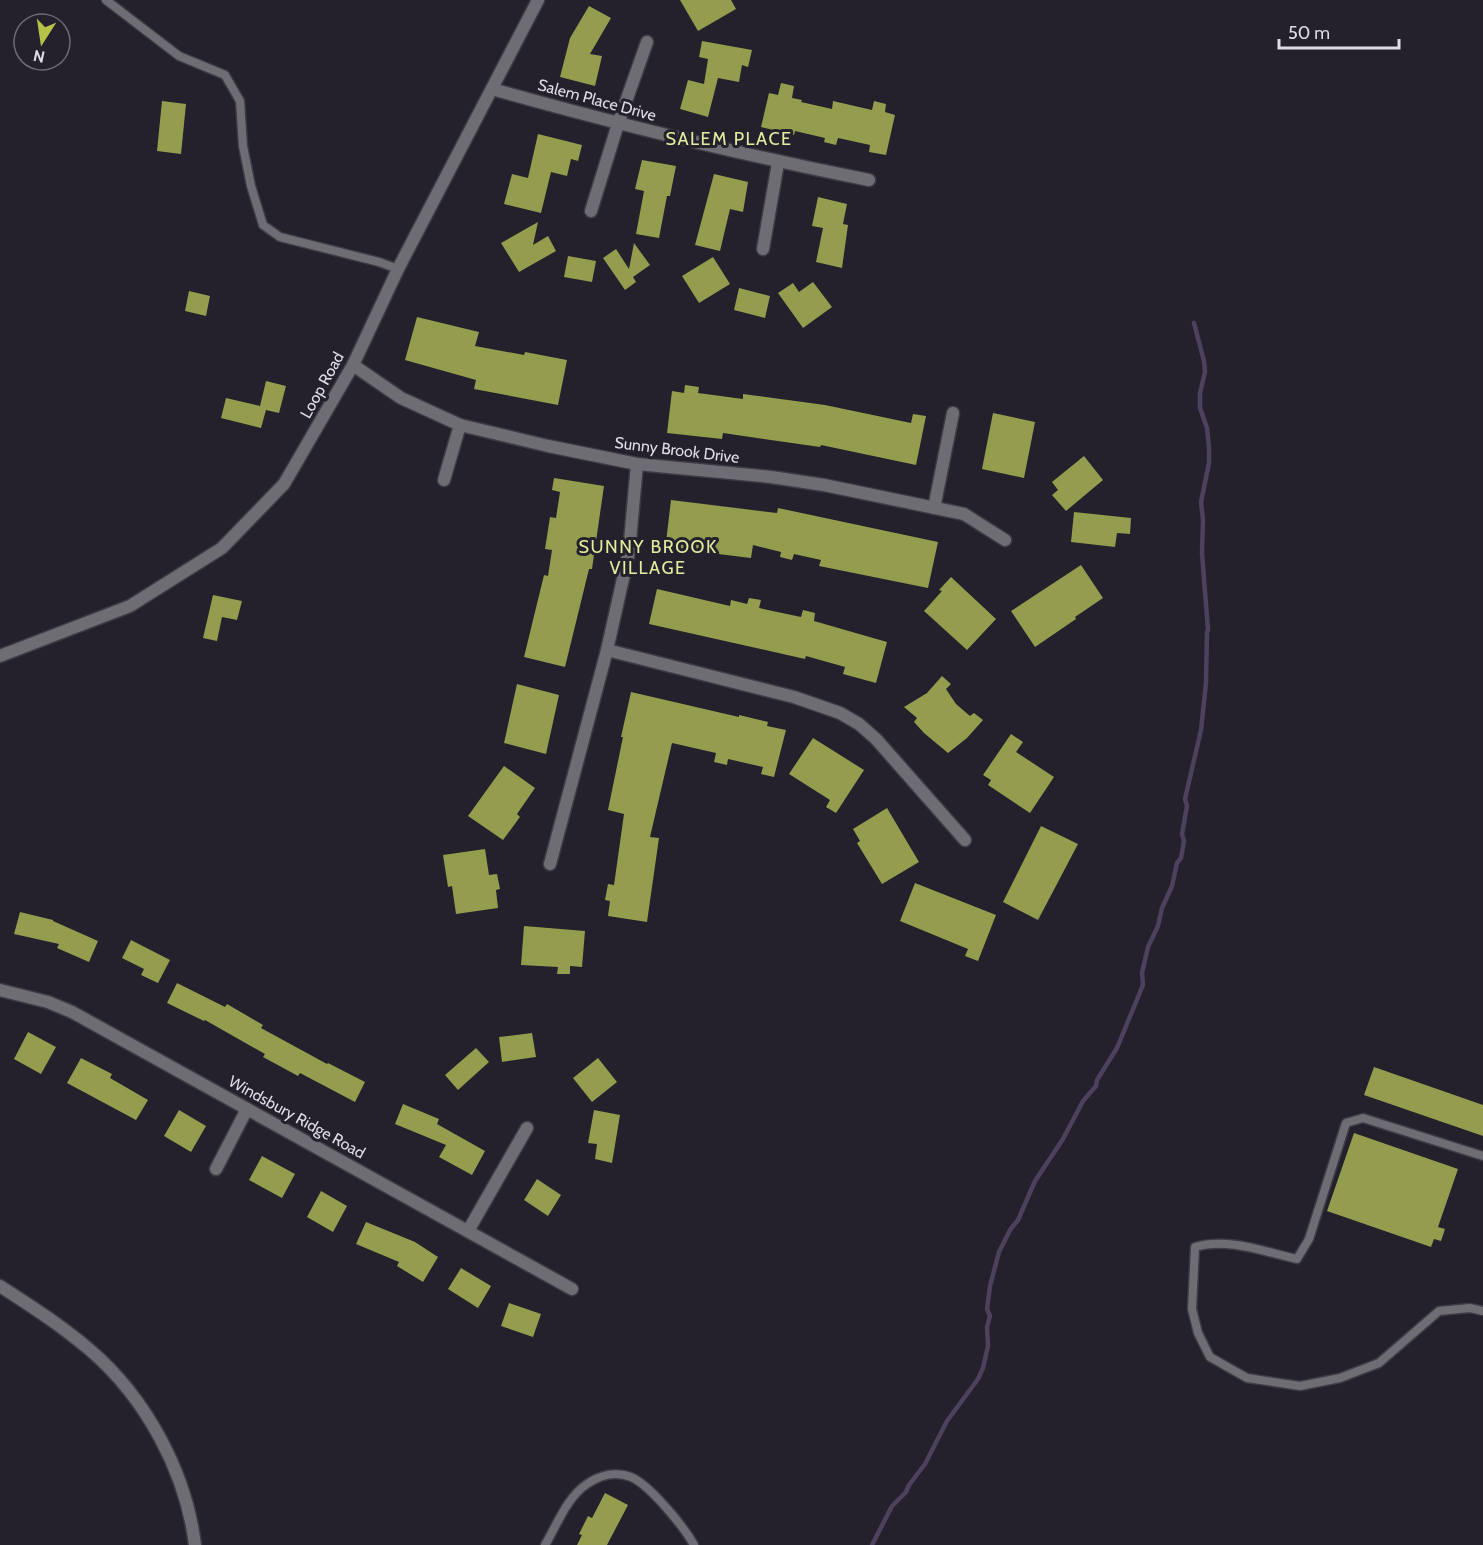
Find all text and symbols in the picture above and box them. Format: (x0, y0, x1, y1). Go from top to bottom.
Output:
north arrow (12, 12, 72, 72)
scale bar (1279, 12, 1399, 50)
text: 50 m (1288, 22, 1330, 44)
text: N (31, 46, 46, 67)
street label: Salem Place Drive (536, 75, 658, 125)
district label: SALEM PLACE (665, 128, 793, 150)
street label: Loop Road (296, 349, 348, 421)
street label: Sunny Brook Drive (614, 433, 740, 467)
district label: SUNNY BROOK VILLAGE (578, 536, 718, 579)
street label: Windsbury Ridge Road (225, 1072, 369, 1162)

